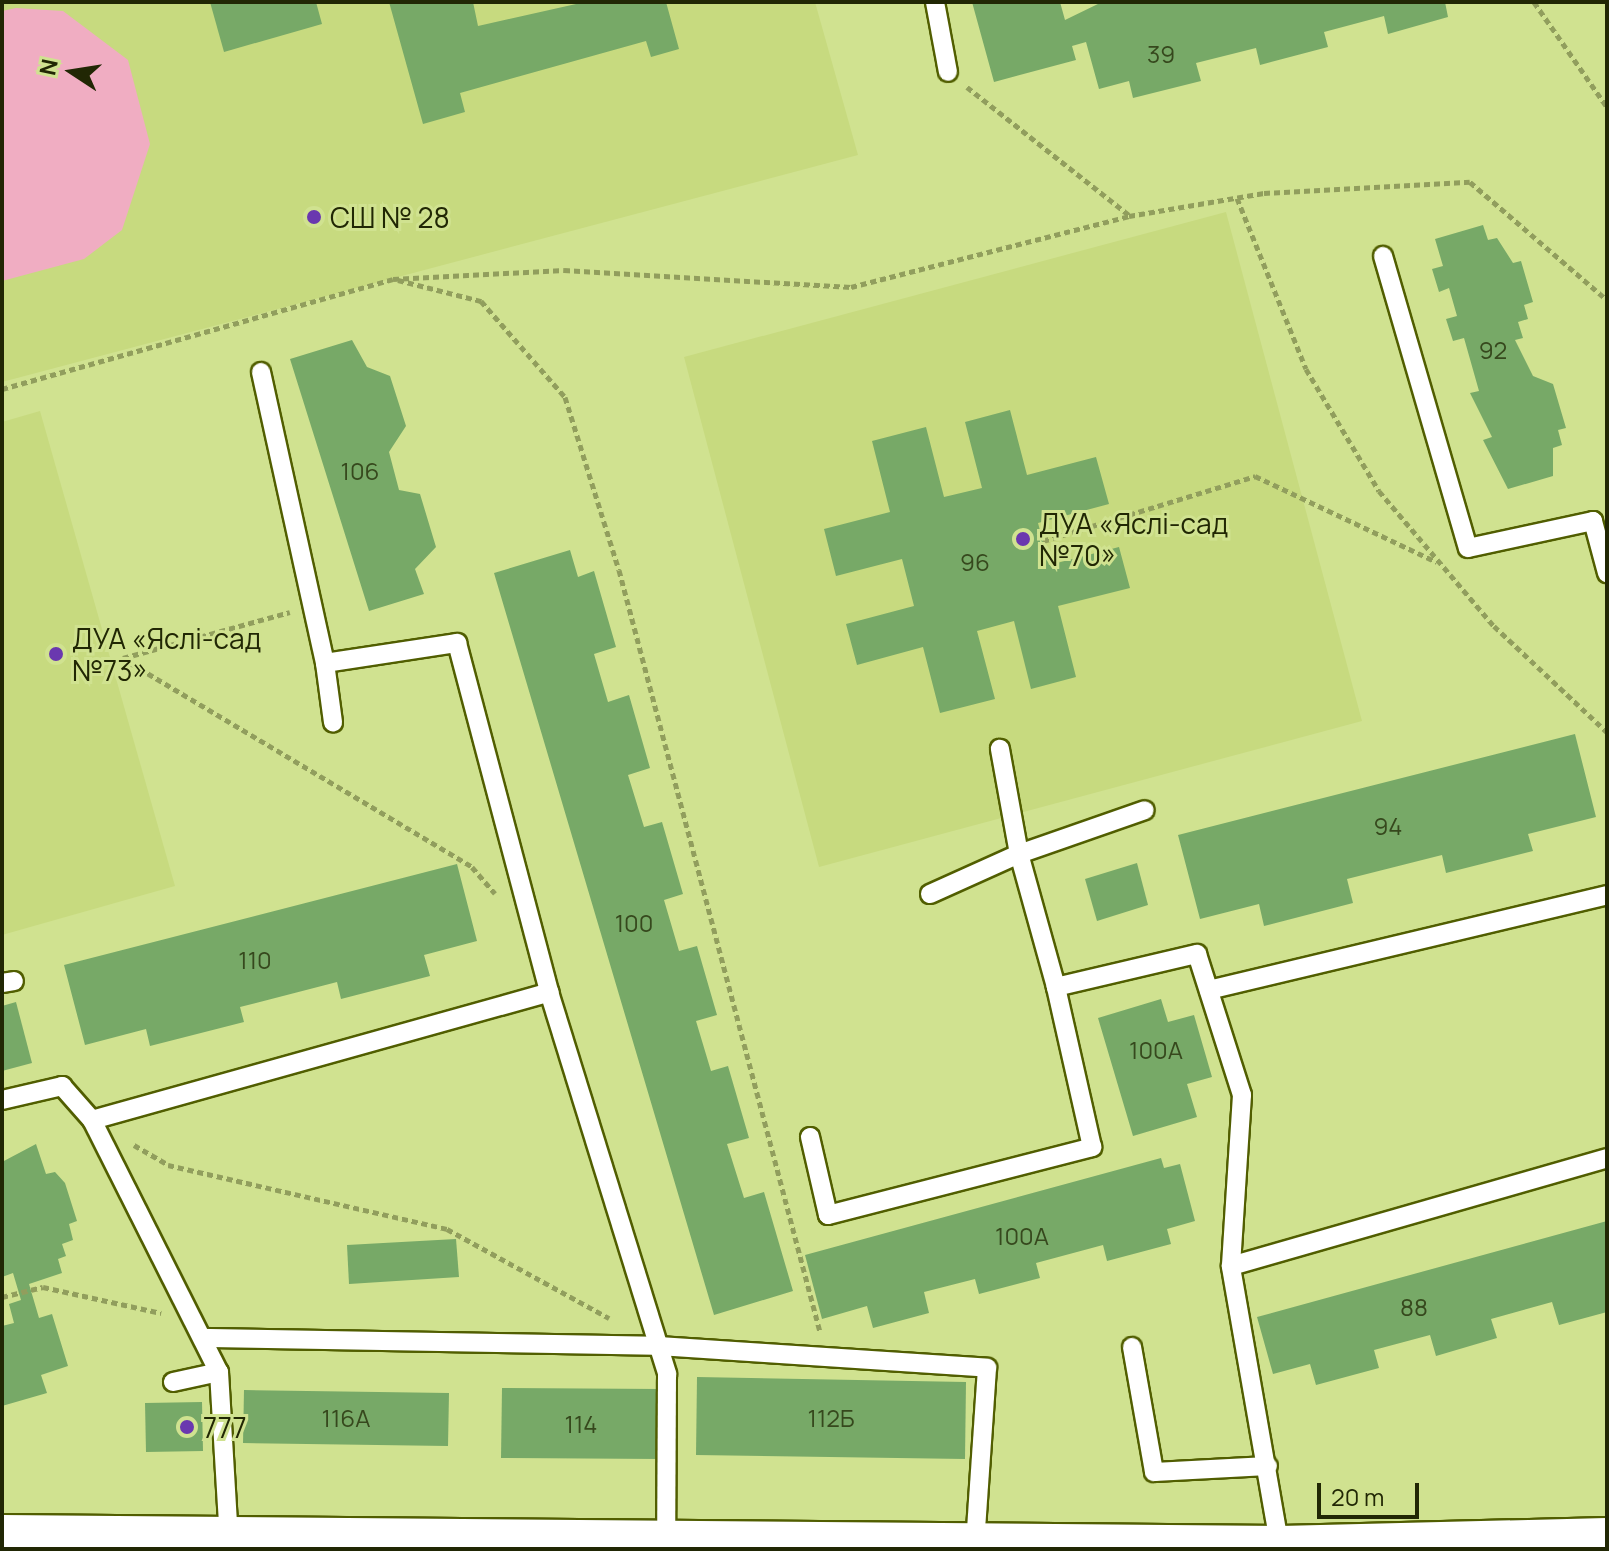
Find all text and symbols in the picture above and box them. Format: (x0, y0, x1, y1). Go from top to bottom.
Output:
north arrow (32, 32, 112, 112)
house number: 39 (1147, 40, 1175, 68)
text: N (32, 56, 65, 78)
place label: СШ № 28 (330, 200, 450, 234)
marker: СШ № 28 (305, 208, 323, 226)
house number: 92 (1479, 336, 1507, 364)
house number: 106 (341, 457, 379, 485)
place label: ДУА «Яслі-сад №70» (1039, 506, 1228, 572)
marker: ДУА «Яслі-сад №70» (1014, 530, 1032, 548)
house number: 96 (960, 548, 990, 576)
place label: ДУА «Яслі-сад №73» (72, 621, 261, 687)
marker: ДУА «Яслі-сад №73» (47, 645, 65, 663)
house number: 94 (1373, 812, 1403, 840)
house number: 100 (615, 909, 653, 937)
house number: 110 (238, 946, 272, 974)
house number: 100А (1129, 1036, 1183, 1064)
house number: 100А (995, 1222, 1049, 1250)
house number: 88 (1400, 1293, 1428, 1321)
house number: 116А (322, 1404, 370, 1432)
house number: 112Б (808, 1404, 854, 1432)
place label: 777 (203, 1410, 247, 1444)
house number: 114 (565, 1410, 597, 1438)
marker: 777 (178, 1418, 196, 1436)
scale bar (1321, 1467, 1423, 1517)
text: 20 m (1331, 1480, 1384, 1513)

